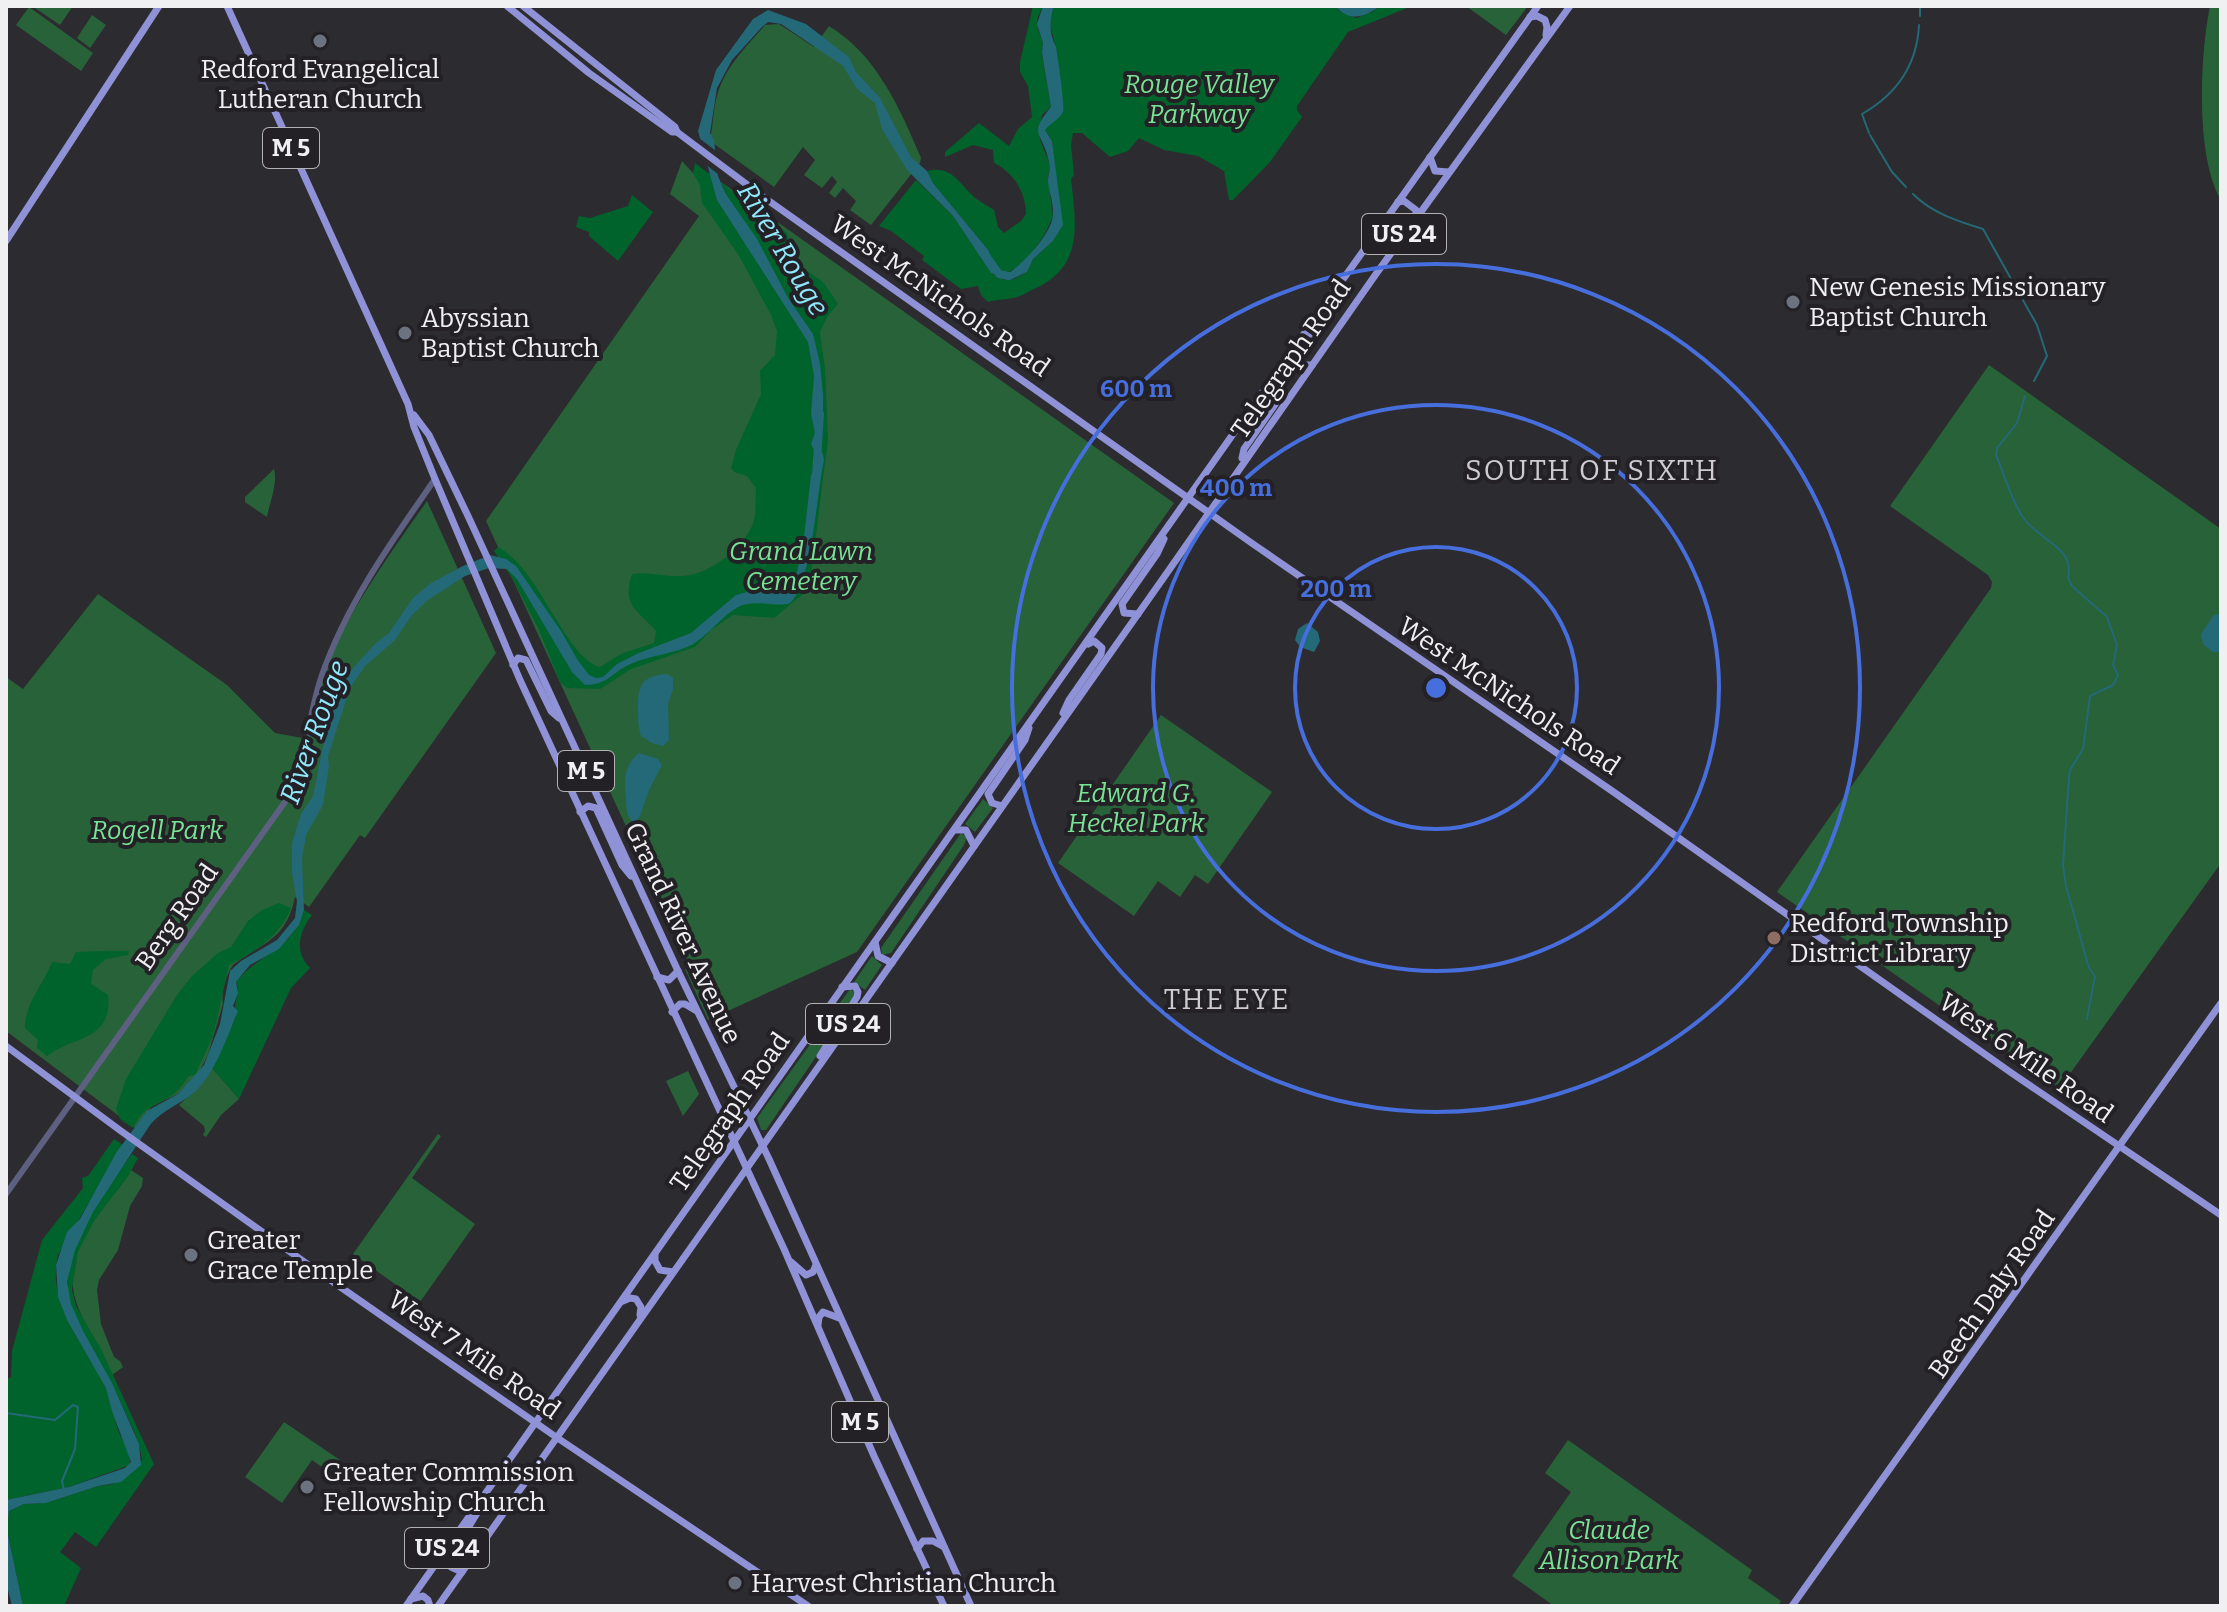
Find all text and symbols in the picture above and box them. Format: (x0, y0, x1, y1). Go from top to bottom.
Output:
marker: Redford Evangelical Lutheran Church (311, 32, 329, 50)
place label: Redford Evangelical Lutheran Church (201, 54, 439, 115)
park label: Rouge Valley Parkway (1124, 69, 1276, 130)
road number: M 5 (263, 128, 319, 168)
water label: River Rouge (730, 177, 836, 321)
street label: West McNichols Road (824, 209, 1056, 383)
road number: US 24 (1362, 214, 1446, 254)
place label: New Genesis Missionary Baptist Church (1809, 272, 2106, 333)
street label: Telegraph Road (1225, 274, 1357, 444)
marker: New Genesis Missionary Baptist Church (1784, 293, 1802, 311)
place label: Abyssian Baptist Church (421, 303, 599, 364)
marker: Abyssian Baptist Church (396, 324, 414, 342)
text: 600 m (1100, 375, 1172, 403)
district label: SOUTH OF SIXTH (1465, 454, 1719, 487)
text: 400 m (1200, 474, 1272, 502)
park label: Grand Lawn Cemetery (729, 536, 873, 597)
text: 200 m (1300, 575, 1372, 603)
street label: West McNichols Road (1392, 610, 1626, 782)
water label: River Rouge (273, 656, 355, 808)
centre of rings (1422, 674, 1450, 702)
road number: M 5 (558, 751, 614, 791)
park label: Edward G. Heckel Park (1067, 778, 1206, 839)
park label: Rogell Park (91, 815, 224, 846)
street label: Grand River Avenue (618, 817, 748, 1049)
street label: Berg Road (129, 858, 225, 976)
place label: Redford Township District Library (1790, 908, 2009, 969)
marker: Redford Township District Library (1765, 929, 1783, 947)
district label: THE EYE (1164, 983, 1290, 1016)
street label: West 6 Mile Road (1933, 986, 2119, 1130)
road number: US 24 (806, 1004, 890, 1044)
street label: Telegraph Road (664, 1027, 796, 1197)
street label: Beech Daly Road (1922, 1204, 2062, 1384)
place label: Greater Grace Temple (207, 1225, 374, 1286)
marker: Greater Grace Temple (182, 1246, 200, 1264)
street label: West 7 Mile Road (382, 1284, 566, 1426)
road number: M 5 (832, 1402, 888, 1442)
place label: Greater Commission Fellowship Church (323, 1457, 574, 1518)
marker: Greater Commission Fellowship Church (298, 1478, 316, 1496)
park label: Claude Allison Park (1538, 1515, 1680, 1576)
road number: US 24 (405, 1528, 489, 1568)
place label: Harvest Christian Church (751, 1568, 1056, 1599)
marker: Harvest Christian Church (726, 1574, 744, 1592)

